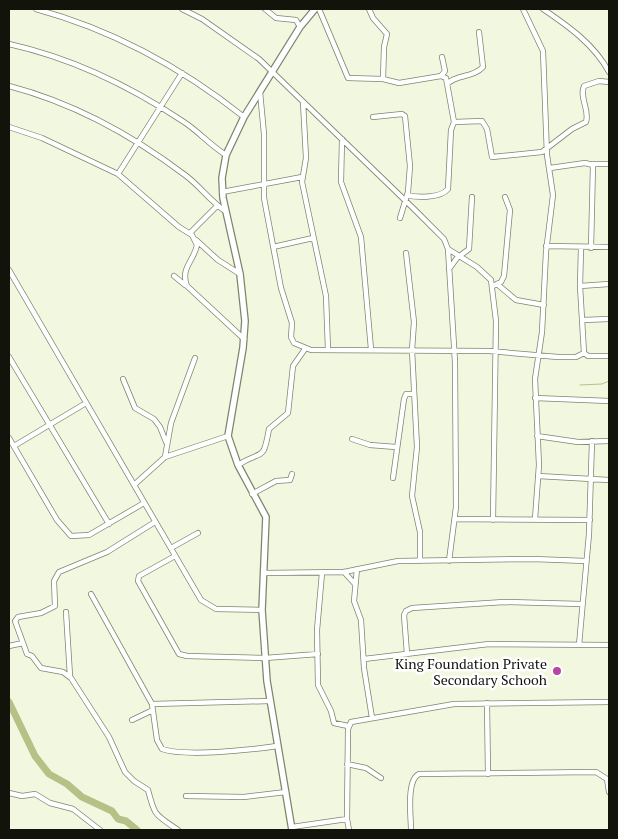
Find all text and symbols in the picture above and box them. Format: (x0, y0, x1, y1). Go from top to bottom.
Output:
place label: King Foundation Private Secondary Schooh (395, 654, 547, 689)
marker: King Foundation Private Secondary Schooh (551, 665, 563, 677)

